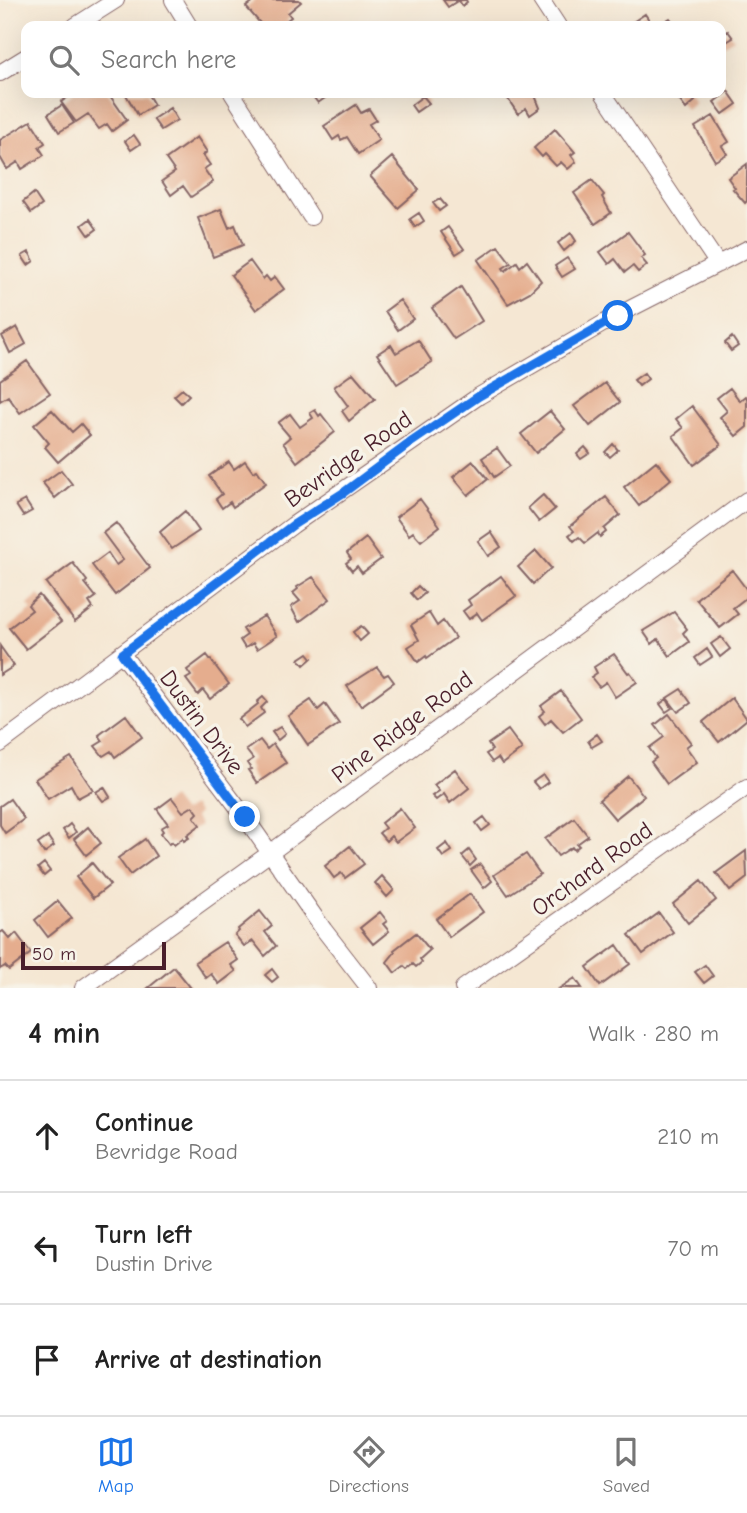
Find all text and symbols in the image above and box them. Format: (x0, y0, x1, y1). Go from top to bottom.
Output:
search box (21, 21, 726, 98)
icon: search (45, 41, 83, 79)
text: Search here (101, 45, 236, 75)
route start (602, 300, 633, 331)
street label: Bevridge Road (279, 405, 417, 513)
street label: Dustin Drive (154, 665, 250, 779)
street label: Pine Ridge Road (326, 665, 478, 789)
route end (229, 801, 260, 832)
street label: Orchard Road (526, 816, 658, 922)
scale bar (21, 939, 166, 971)
text: 50 m (32, 943, 76, 965)
text: 4 min (28, 1016, 100, 1051)
text: Walk · 280 m (589, 1020, 719, 1047)
text: Continue (95, 1108, 193, 1138)
icon: ahead (28, 1117, 66, 1155)
text: 210 m (657, 1123, 719, 1150)
text: Bevridge Road (95, 1138, 238, 1165)
text: Turn left (95, 1220, 192, 1250)
icon: left (28, 1229, 66, 1267)
text: 70 m (667, 1235, 719, 1262)
text: Dustin Drive (95, 1250, 212, 1277)
icon: arrive (28, 1341, 66, 1379)
text: Arrive at destination (95, 1345, 322, 1375)
tab: Map (97, 1433, 135, 1497)
tab: Directions (329, 1433, 409, 1497)
tab: Saved (603, 1433, 650, 1497)

